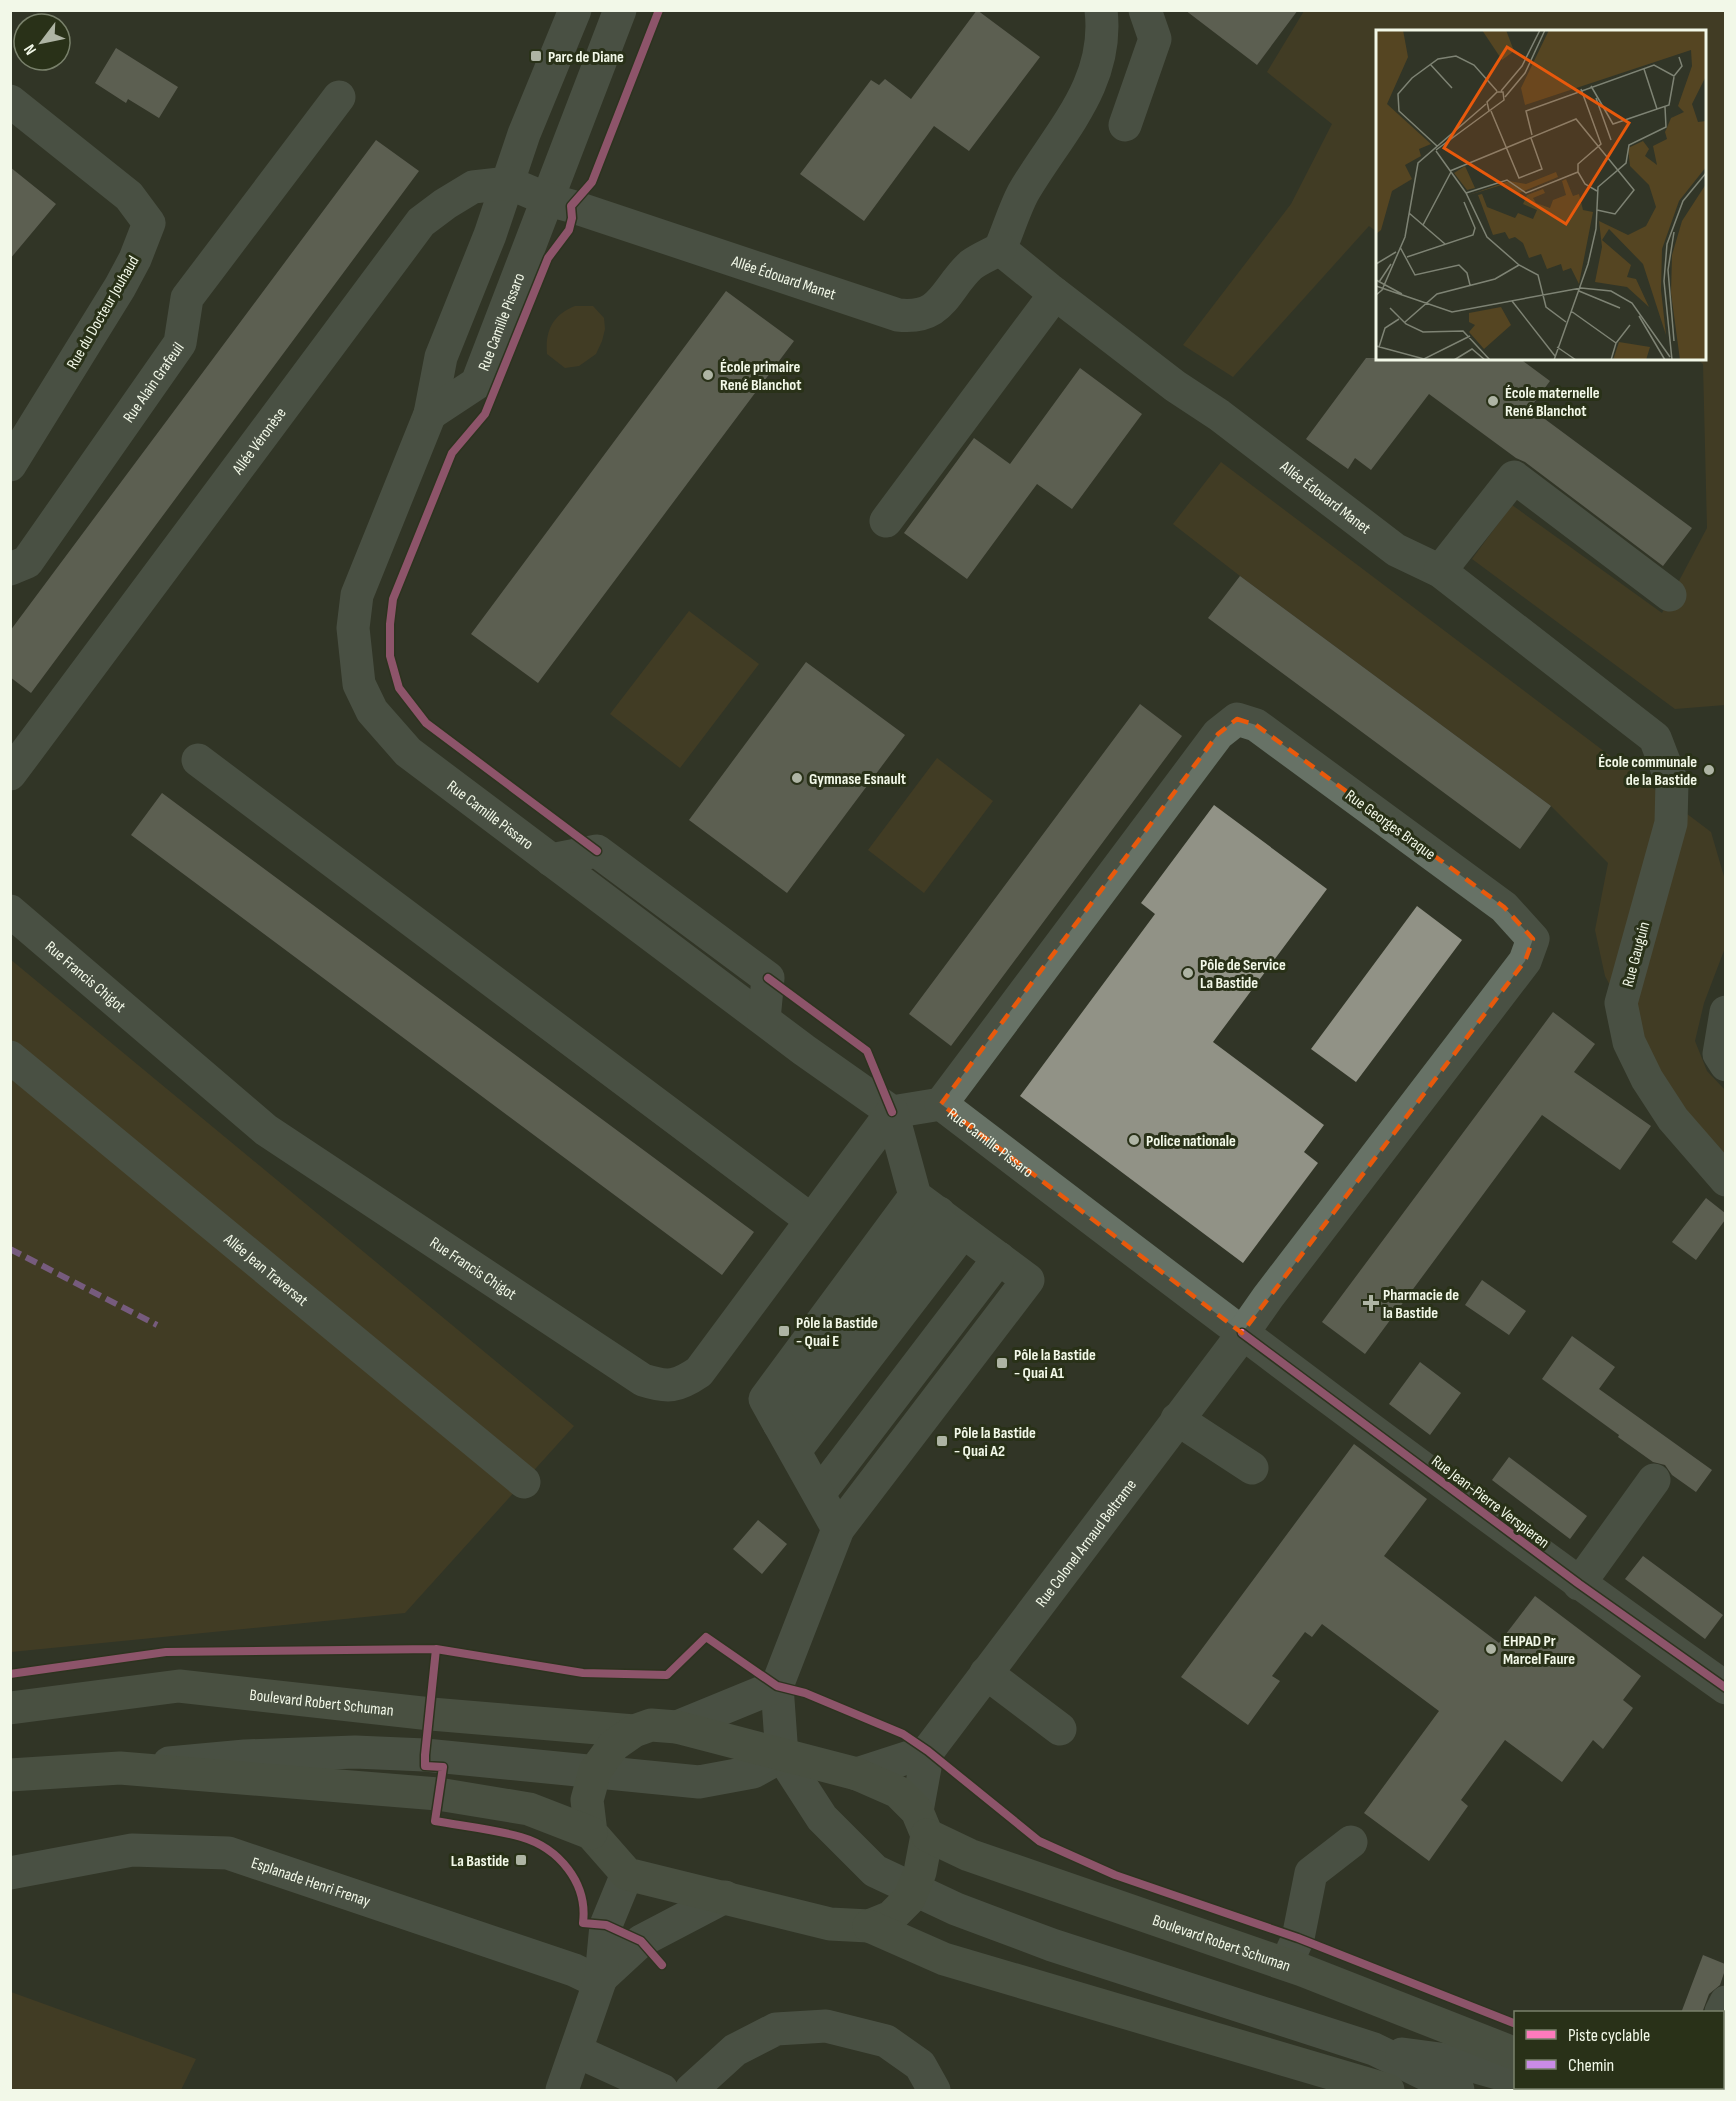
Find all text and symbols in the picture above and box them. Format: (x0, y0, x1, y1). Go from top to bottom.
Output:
north arrow (12, 12, 72, 72)
inset map (1376, 30, 1706, 360)
text: N (20, 40, 41, 58)
place label: Parc de Diane (548, 48, 624, 67)
marker: Parc de Diane (529, 49, 543, 63)
street label: Allée Édouard Manet (728, 252, 838, 305)
street label: Rue du Docteur Jouhaud (63, 253, 143, 373)
street label: Rue Camille Pissaro (475, 271, 529, 374)
street label: Rue Alain Grafeuil (119, 339, 189, 427)
place label: École primaire René Blanchot (720, 358, 802, 395)
marker: École primaire René Blanchot (701, 368, 715, 382)
place label: École maternelle René Blanchot (1505, 384, 1600, 421)
marker: École maternelle René Blanchot (1486, 394, 1500, 408)
street label: Allée Véronèse (228, 404, 291, 479)
street label: Allée Édouard Manet (1276, 457, 1374, 538)
place label: École communale de la Bastide (1598, 753, 1697, 790)
marker: École communale de la Bastide (1702, 763, 1716, 777)
place label: Gymnase Esnault (809, 770, 906, 789)
marker: Gymnase Esnault (790, 771, 804, 785)
street label: Rue Camille Pissaro (443, 777, 537, 854)
street label: Rue Georges Braque (1341, 786, 1439, 864)
street label: Rue Gauguin (1619, 920, 1654, 989)
street label: Rue Francis Chigot (41, 938, 129, 1017)
place label: Pôle de Service La Bastide (1200, 956, 1286, 993)
marker: Pôle de Service La Bastide (1181, 966, 1195, 980)
street label: Rue Camille Pissaro (943, 1104, 1037, 1182)
place label: Police nationale (1146, 1132, 1236, 1151)
marker: Police nationale (1127, 1133, 1141, 1147)
street label: Allée Jean Traversat (219, 1230, 312, 1311)
street label: Rue Francis Chigot (426, 1233, 520, 1304)
place label: Pharmacie de la Bastide (1383, 1286, 1459, 1323)
marker: Pharmacie de la Bastide (1364, 1296, 1378, 1310)
place label: Pôle la Bastide - Quai E (796, 1314, 878, 1351)
marker: Pôle la Bastide - Quai E (777, 1324, 791, 1338)
place label: Pôle la Bastide - Quai A1 (1014, 1346, 1096, 1383)
marker: Pôle la Bastide - Quai A1 (995, 1356, 1009, 1370)
place label: Pôle la Bastide - Quai A2 (954, 1424, 1036, 1461)
marker: Pôle la Bastide - Quai A2 (935, 1434, 949, 1448)
street label: Rue Jean-Pierre Verspieren (1427, 1452, 1553, 1553)
street label: Rue Colonel Arnaud Beltrame (1032, 1476, 1141, 1611)
place label: EHPAD Pr Marcel Faure (1503, 1632, 1575, 1669)
marker: EHPAD Pr Marcel Faure (1484, 1642, 1498, 1656)
street label: Boulevard Robert Schuman (249, 1686, 395, 1721)
place label: La Bastide (451, 1852, 509, 1871)
marker: La Bastide (514, 1853, 528, 1867)
street label: Esplanade Henri Frenay (249, 1854, 373, 1911)
street label: Boulevard Robert Schuman (1150, 1911, 1293, 1976)
legend (1514, 2011, 1724, 2089)
text: Piste cyclable (1568, 2025, 1650, 2046)
text: Chemin (1568, 2055, 1614, 2076)

